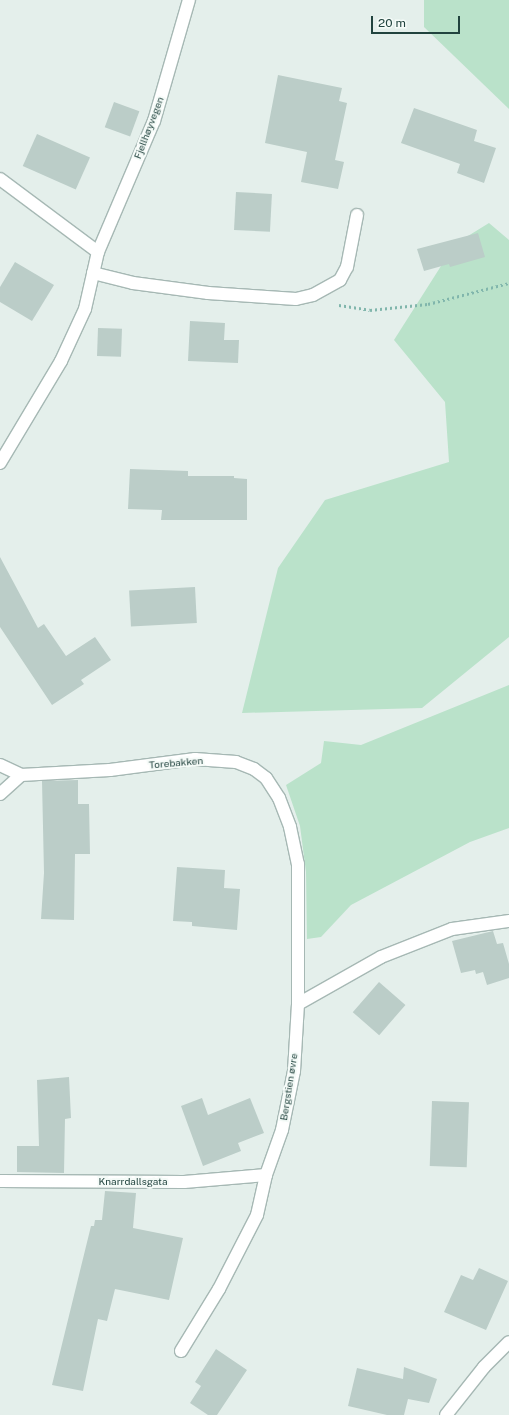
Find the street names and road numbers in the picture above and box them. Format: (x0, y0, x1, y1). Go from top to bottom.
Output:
street label: Fjellhøyvegen (132, 95, 166, 161)
street label: Torebakken (148, 755, 204, 771)
street label: Bergstien øvre (278, 1053, 300, 1121)
street label: Knarrdallsgata (99, 1176, 167, 1188)

